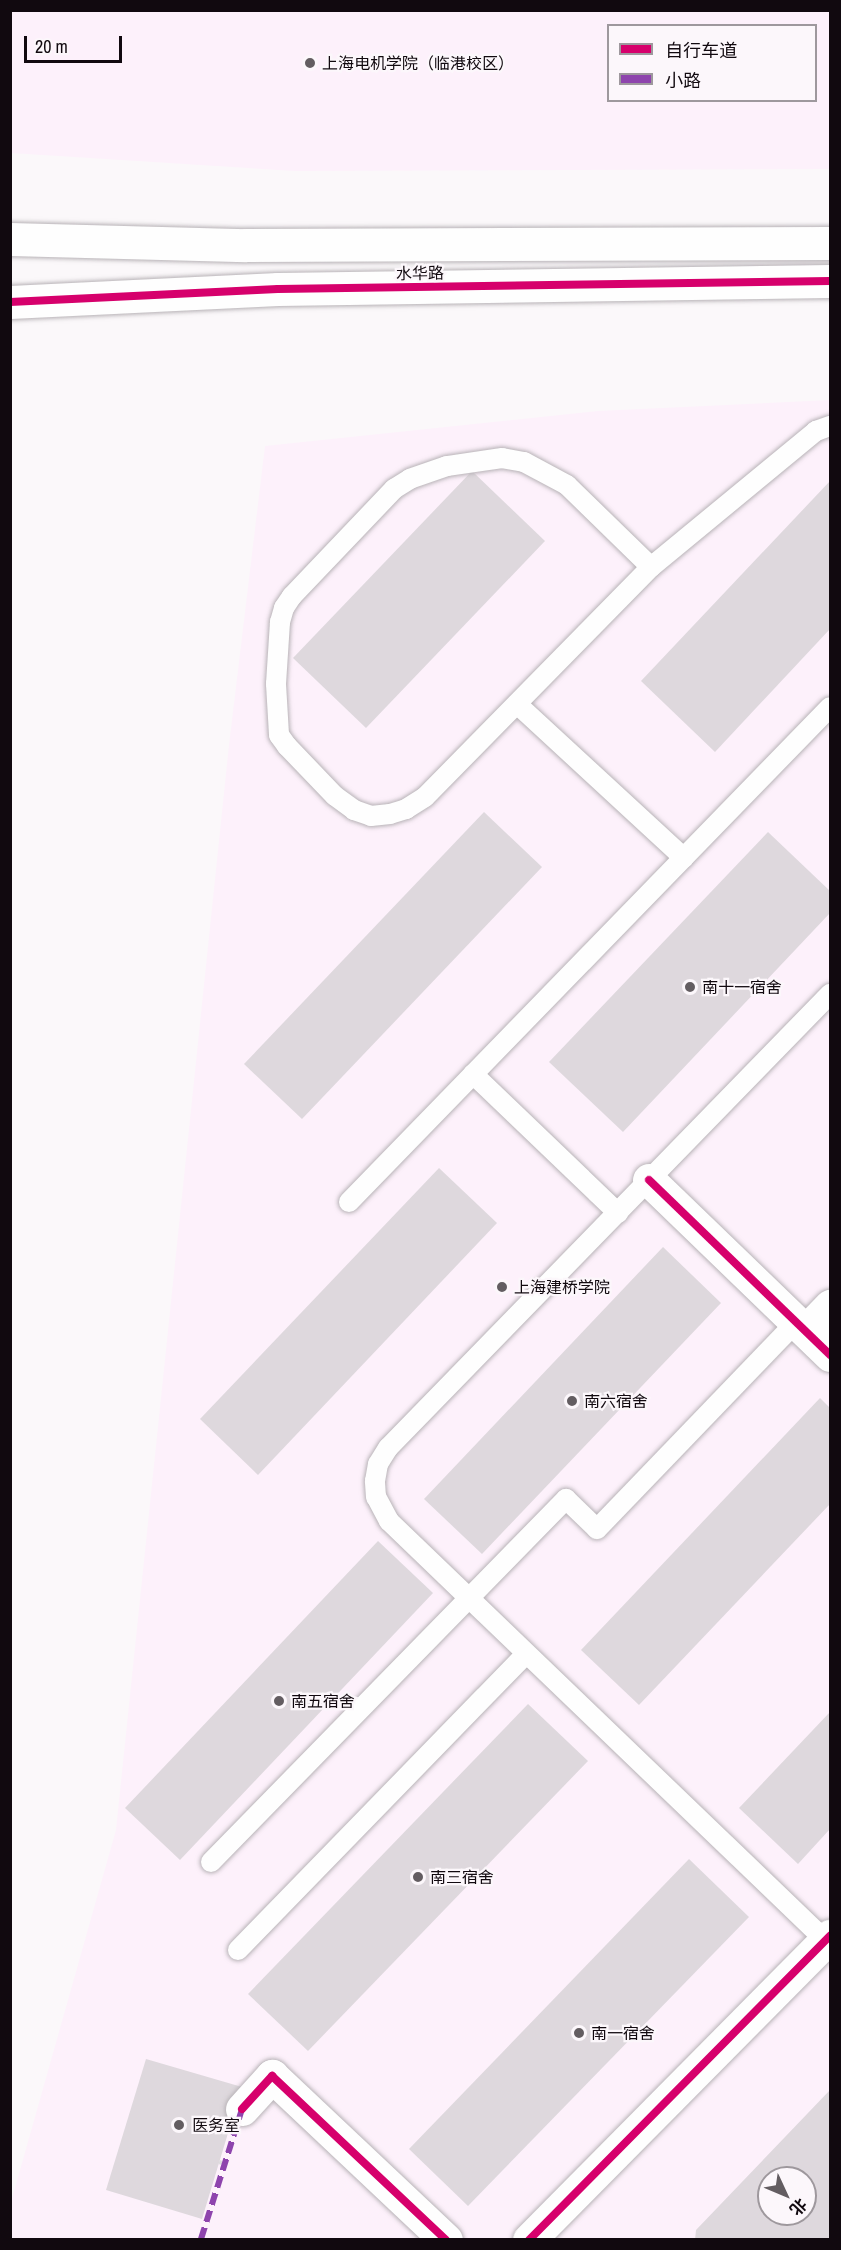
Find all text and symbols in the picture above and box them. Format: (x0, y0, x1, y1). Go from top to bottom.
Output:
scale bar (27, 24, 124, 62)
legend (607, 24, 817, 102)
text: 20 m (35, 34, 68, 59)
text: 自行车道 (665, 38, 737, 63)
place label: 上海电机学院（临港校区） (322, 53, 514, 73)
marker: 上海电机学院（临港校区） (303, 56, 317, 70)
text: 小路 (665, 68, 701, 93)
street label: 水华路 (396, 263, 444, 283)
place label: 南十一宿舍 (702, 977, 782, 997)
marker: 南十一宿舍 (683, 980, 697, 994)
place label: 上海建桥学院 (514, 1277, 610, 1297)
marker: 上海建桥学院 (495, 1280, 509, 1294)
place label: 南六宿舍 (584, 1391, 648, 1411)
marker: 南六宿舍 (565, 1394, 579, 1408)
place label: 南五宿舍 (291, 1691, 355, 1711)
marker: 南五宿舍 (272, 1694, 286, 1708)
place label: 南三宿舍 (430, 1867, 494, 1887)
marker: 南三宿舍 (411, 1870, 425, 1884)
place label: 南一宿舍 (591, 2023, 655, 2043)
marker: 南一宿舍 (572, 2026, 586, 2040)
place label: 医务室 (192, 2115, 240, 2135)
marker: 医务室 (170, 2116, 188, 2134)
north arrow (757, 2166, 817, 2226)
text: 北 (785, 2194, 812, 2221)

